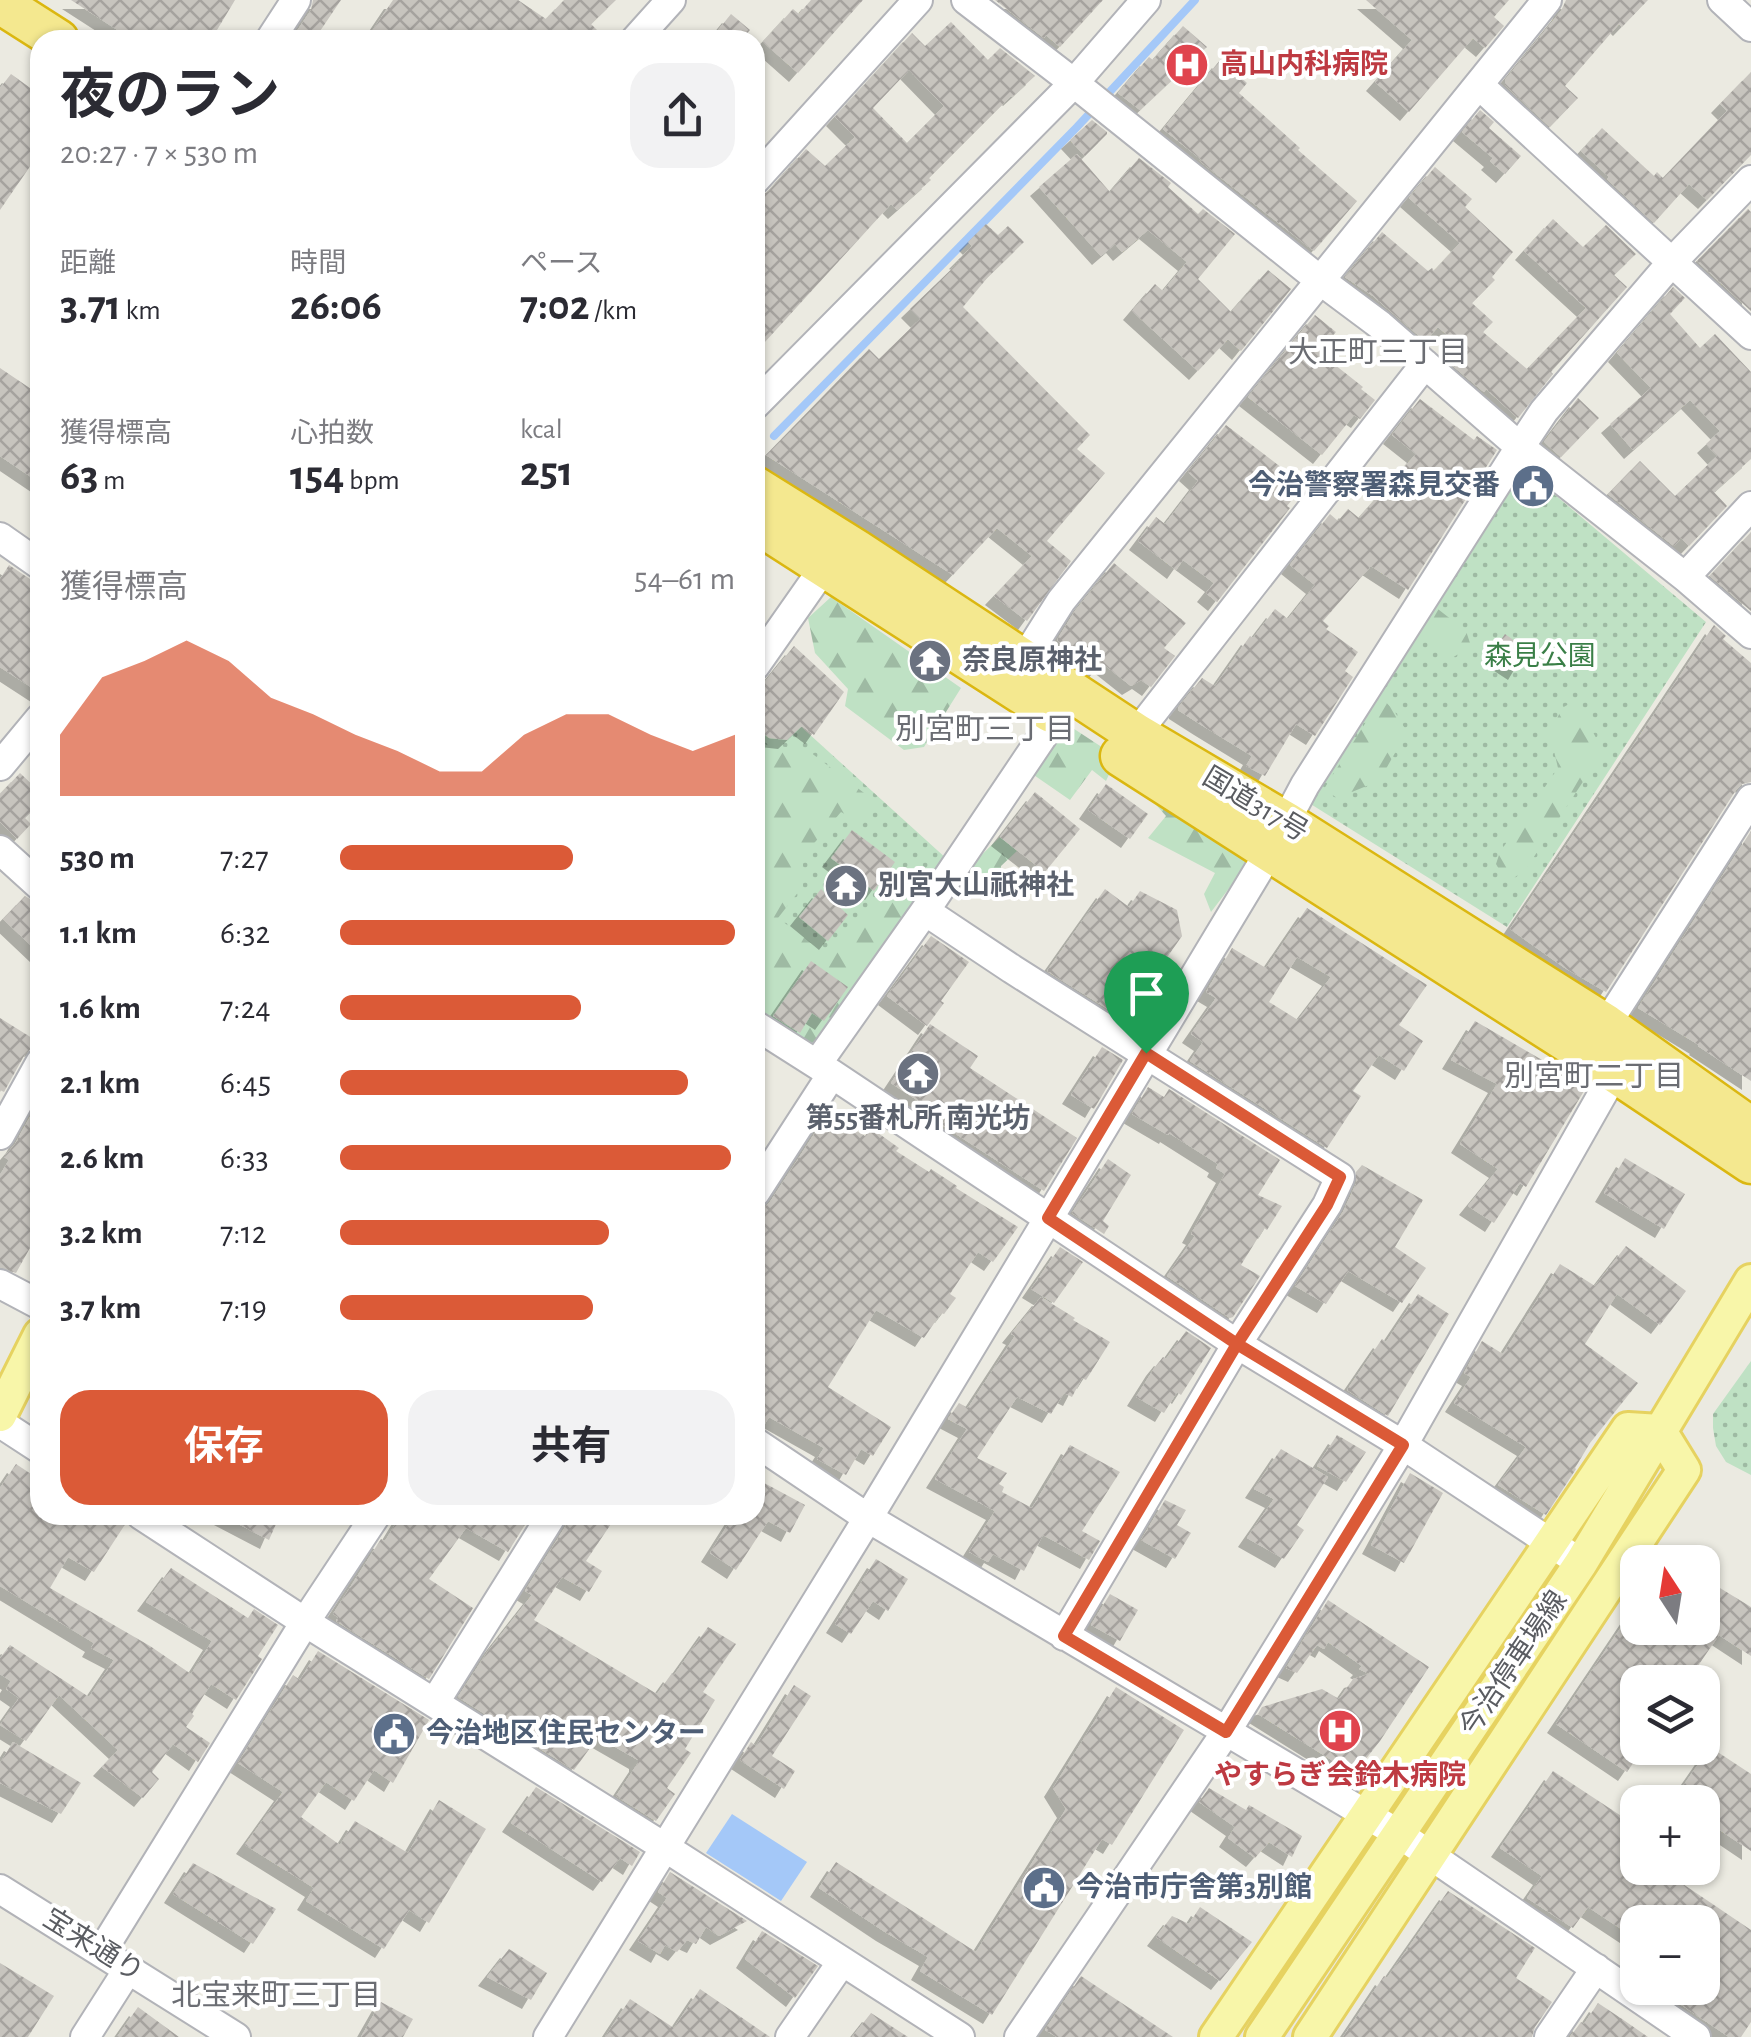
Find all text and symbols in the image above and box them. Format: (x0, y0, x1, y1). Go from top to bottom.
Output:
hospital icon: 高山内科病院 (1164, 42, 1210, 88)
place label: 高山内科病院 (1220, 49, 1388, 79)
button: share (630, 63, 735, 168)
text: 夜のラン (60, 69, 280, 124)
text: 20:27 · 7 × 530 m (60, 137, 258, 169)
text: 距離 (60, 250, 116, 278)
text: 時間 (290, 250, 346, 278)
text: ペース (520, 250, 603, 278)
text: 3.71 (60, 285, 121, 327)
text: 26:06 (290, 285, 382, 327)
text: 7:02 (520, 285, 589, 327)
text: km (121, 297, 161, 325)
text: /km (589, 297, 637, 325)
district label: 大正町三丁目 (1288, 337, 1468, 368)
text: kcal (520, 416, 563, 444)
text: 獲得標高 (60, 420, 172, 448)
text: 心拍数 (290, 420, 374, 448)
text: 251 (520, 451, 573, 493)
text: 63 (60, 455, 98, 497)
text: 154 (290, 455, 344, 497)
public building icon: 今治警察署森見交番 (1510, 463, 1556, 509)
text: m (98, 467, 125, 495)
text: bpm (344, 467, 400, 495)
place label: 今治警察署森見交番 (1248, 470, 1500, 500)
text: 54–61 m (634, 563, 735, 595)
text: 獲得標高 (60, 571, 188, 603)
temple icon: 奈良原神社 (907, 638, 953, 684)
park label: 森見公園 (1484, 641, 1596, 671)
place label: 奈良原神社 (962, 644, 1102, 675)
district label: 別宮町三丁目 (895, 713, 1075, 745)
street label: 国道317号 (1198, 761, 1313, 847)
text: 530 m (60, 842, 135, 874)
text: 7:27 (220, 842, 269, 874)
temple icon: 別宮大山祇神社 (823, 863, 869, 909)
place label: 別宮大山祇神社 (878, 870, 1074, 900)
text: 1.1 km (60, 917, 137, 949)
text: 6:32 (220, 917, 270, 949)
pin (1104, 951, 1189, 1054)
icon: arrive (1119, 966, 1174, 1021)
text: 1.6 km (60, 992, 141, 1024)
text: 7:24 (220, 992, 271, 1024)
temple icon: 第55番札所 南光坊 (895, 1051, 941, 1097)
district label: 別宮町二丁目 (1504, 1060, 1684, 1092)
text: 2.1 km (60, 1067, 140, 1099)
text: 6:45 (220, 1067, 271, 1099)
place label: 第55番札所 南光坊 (806, 1102, 1030, 1133)
text: 2.6 km (60, 1142, 144, 1174)
text: 6:33 (220, 1142, 269, 1174)
text: 3.2 km (60, 1217, 143, 1249)
text: 7:12 (220, 1217, 266, 1249)
text: 3.7 km (60, 1292, 141, 1324)
text: 7:19 (220, 1292, 267, 1324)
button: 保存 (60, 1390, 388, 1505)
button: 共有 (408, 1390, 735, 1505)
north arrow (1620, 1545, 1720, 1645)
map controls (1620, 1545, 1720, 2005)
street label: 今治停車場線 (1454, 1585, 1573, 1741)
button: layers (1620, 1665, 1720, 1765)
hospital icon: やすらぎ会鈴木病院 (1317, 1708, 1363, 1754)
public building icon: 今治地区住民センター (371, 1711, 417, 1757)
place label: 今治地区住民センター (426, 1718, 706, 1748)
place label: やすらぎ会鈴木病院 (1214, 1760, 1466, 1790)
button: + (1620, 1785, 1720, 1885)
public building icon: 今治市庁舎第3別館 (1021, 1865, 1067, 1911)
place label: 今治市庁舎第3別館 (1076, 1871, 1312, 1902)
street label: 宝来通り (38, 1903, 149, 1988)
button: − (1620, 1905, 1720, 2005)
district label: 北宝来町三丁目 (171, 1980, 381, 2011)

